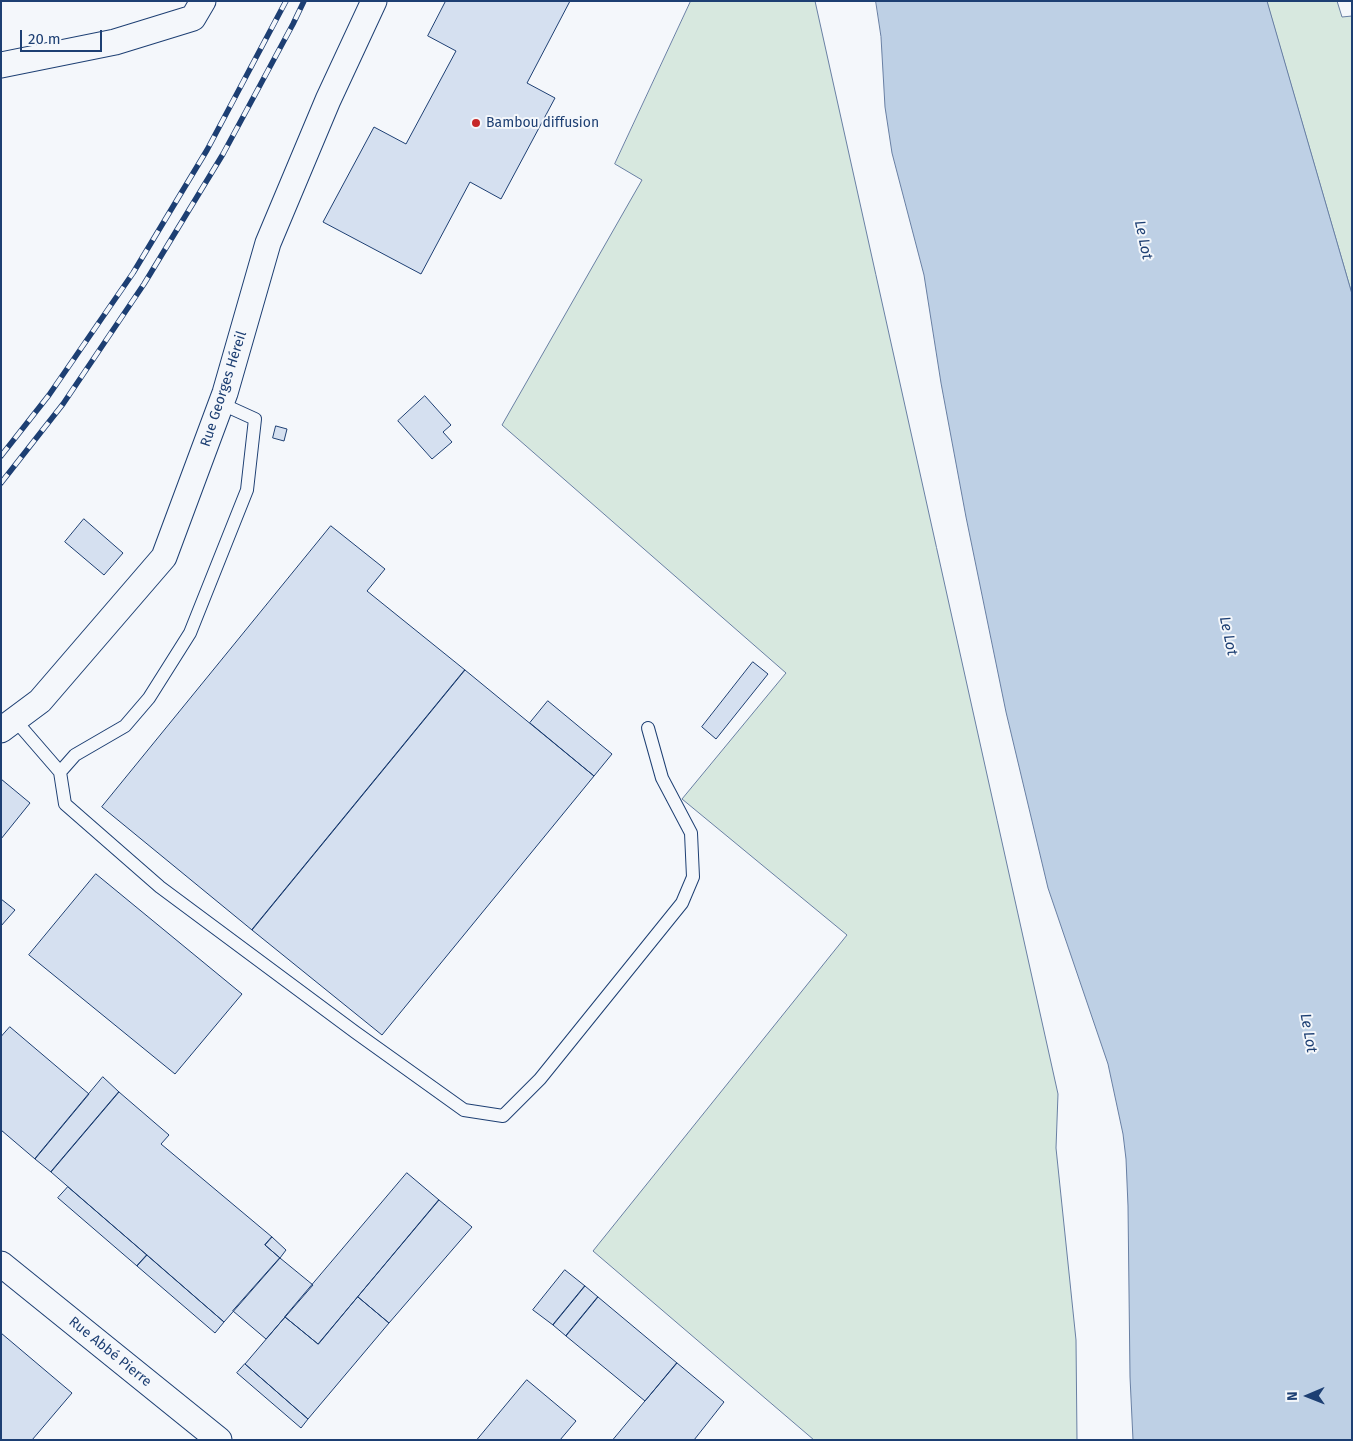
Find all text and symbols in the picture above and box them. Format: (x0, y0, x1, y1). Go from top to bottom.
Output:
scale bar (22, 20, 105, 52)
text: 20 m (28, 30, 61, 48)
place label: Bambou diffusion (486, 115, 599, 131)
marker: Bambou diffusion (470, 117, 482, 129)
water label: Le Lot (1130, 219, 1156, 261)
street label: Rue Georges Héreil (197, 329, 251, 449)
water label: Le Lot (1215, 615, 1241, 657)
water label: Le Lot (1296, 1012, 1320, 1054)
street label: Rue Abbé Pierre (65, 1313, 155, 1391)
north arrow (1283, 1371, 1333, 1421)
text: N (1284, 1391, 1301, 1401)

